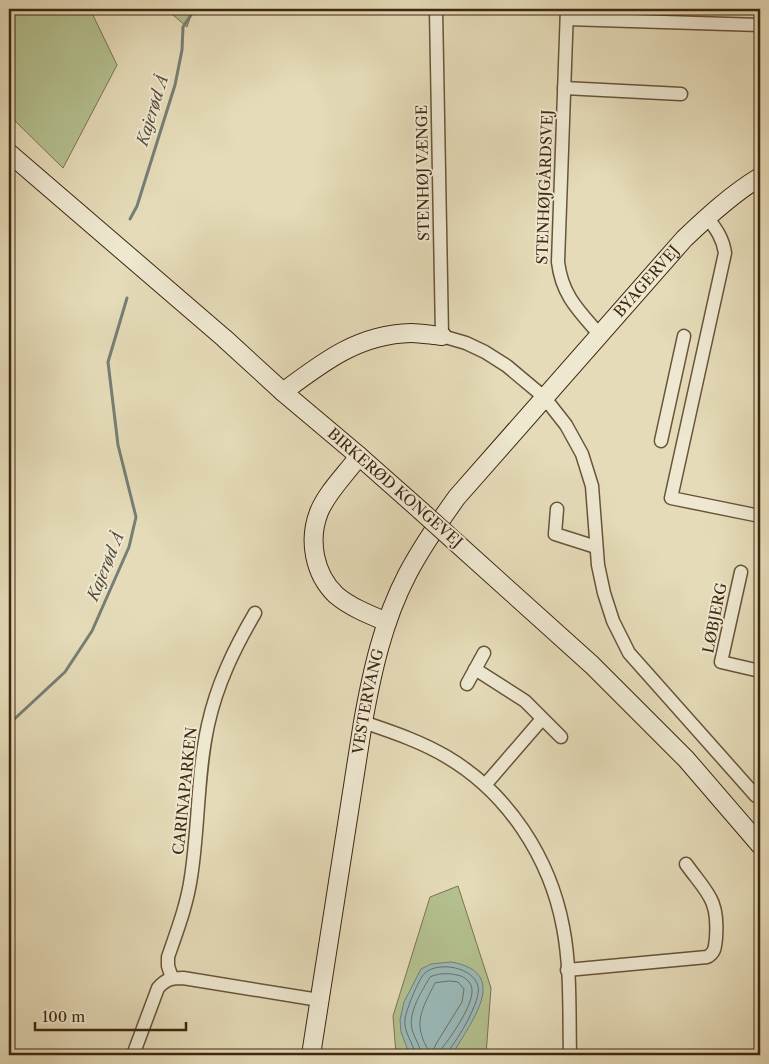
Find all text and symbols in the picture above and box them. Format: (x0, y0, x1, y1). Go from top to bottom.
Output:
water label: Kajerød Å (131, 72, 172, 150)
street label: STENHØJ VÆNGE (412, 105, 433, 241)
street label: STENHØJGÅRDSVEJ (532, 109, 557, 265)
street label: BYAGERVEJ (610, 241, 683, 321)
street label: BIRKERØD KONGEVEJ (324, 424, 467, 552)
water label: Kajerød Å (81, 528, 128, 605)
street label: LØBJERG (698, 581, 731, 655)
street label: VESTERVANG (348, 647, 387, 757)
street label: CARINAPARKEN (168, 726, 201, 856)
scale bar (35, 999, 186, 1031)
text: 100 m (42, 1007, 85, 1026)

